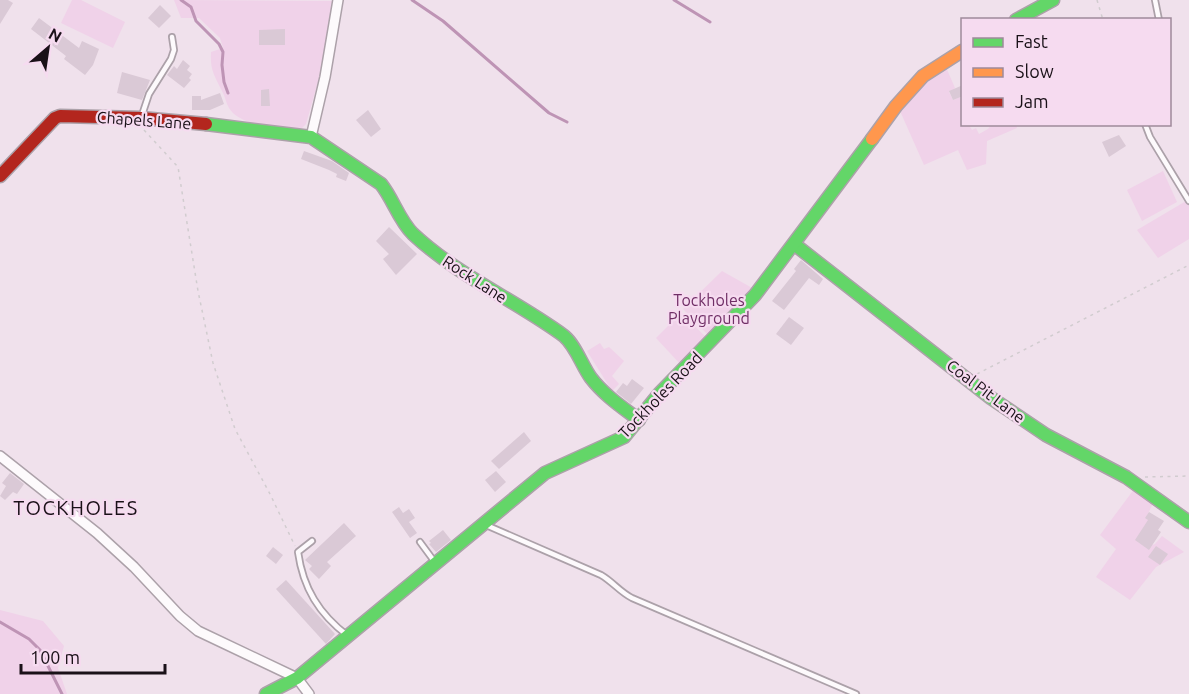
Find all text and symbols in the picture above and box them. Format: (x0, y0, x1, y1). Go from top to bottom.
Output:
north arrow (18, 18, 78, 78)
legend (961, 18, 1171, 126)
text: N (46, 24, 65, 46)
text: Fast (1015, 31, 1048, 51)
text: Slow (1015, 61, 1054, 81)
text: Jam (1015, 91, 1049, 111)
street label: Chapels Lane (96, 108, 192, 132)
street label: Rock Lane (440, 252, 510, 306)
park label: Tockholes Playground (668, 291, 750, 327)
street label: Tockholes Road (615, 348, 705, 442)
street label: Coal Pit Lane (943, 356, 1029, 426)
district label: TOCKHOLES (13, 496, 139, 519)
scale bar (21, 637, 165, 675)
text: 100 m (30, 647, 80, 667)

